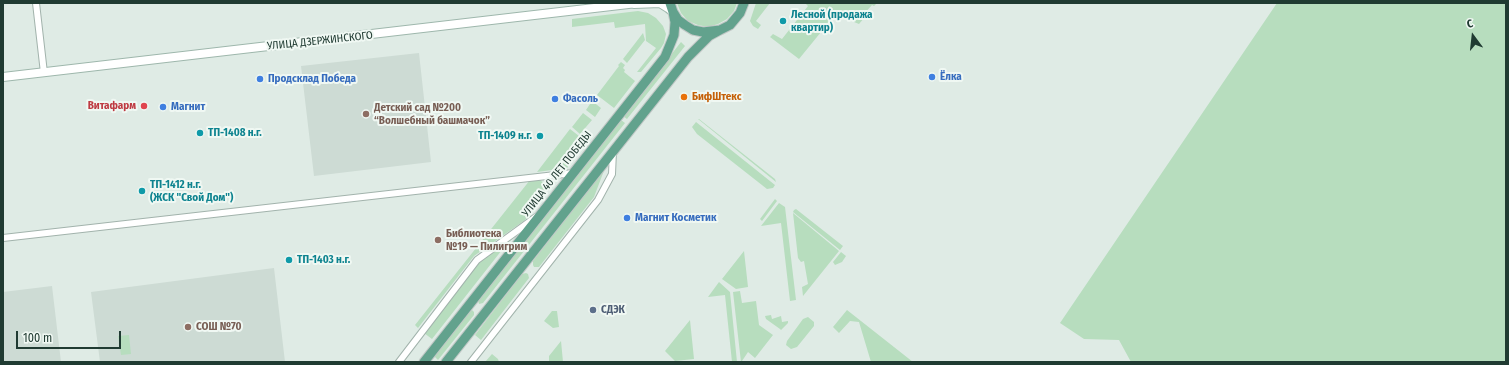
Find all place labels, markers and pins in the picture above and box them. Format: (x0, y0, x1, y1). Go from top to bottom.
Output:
place label: Лесной (продажа квартир) (791, 8, 872, 34)
marker: Лесной (продажа квартир) (778, 16, 788, 26)
place label: Ёлка (940, 70, 962, 84)
place label: Продсклад Победа (268, 72, 356, 86)
marker: Ёлка (927, 72, 937, 82)
marker: Продсклад Победа (255, 74, 265, 84)
place label: БифШтекс (692, 90, 741, 104)
place label: Фасоль (563, 92, 598, 106)
marker: БифШтекс (679, 92, 689, 102)
marker: Фасоль (550, 94, 560, 104)
place label: Витафарм (88, 99, 136, 113)
place label: Магнит (171, 100, 205, 114)
marker: Витафарм (139, 101, 149, 111)
place label: Детский сад №200 “Волшебный башмачок” (374, 101, 490, 127)
marker: Магнит (158, 102, 168, 112)
marker: Детский сад №200 “Волшебный башмачок” (361, 109, 371, 119)
place label: ТП-1408 н.г. (208, 126, 262, 140)
marker: ТП-1408 н.г. (195, 128, 205, 138)
place label: ТП-1409 н.г. (478, 129, 532, 143)
marker: ТП-1409 н.г. (535, 131, 545, 141)
place label: ТП-1412 н.г. (ЖСК "Свой Дом") (150, 178, 233, 204)
marker: ТП-1412 н.г. (ЖСК "Свой Дом") (137, 186, 147, 196)
place label: Магнит Косметик (635, 211, 716, 225)
marker: Магнит Косметик (622, 213, 632, 223)
place label: Библиотека №19 — Пилигрим (446, 227, 527, 253)
marker: Библиотека №19 — Пилигрим (433, 235, 443, 245)
place label: ТП-1403 н.г. (297, 253, 350, 267)
marker: ТП-1403 н.г. (284, 255, 294, 265)
place label: СДЭК (601, 303, 625, 317)
marker: СДЭК (588, 305, 598, 315)
place label: СОШ №70 (196, 320, 242, 334)
marker: СОШ №70 (183, 322, 193, 332)

